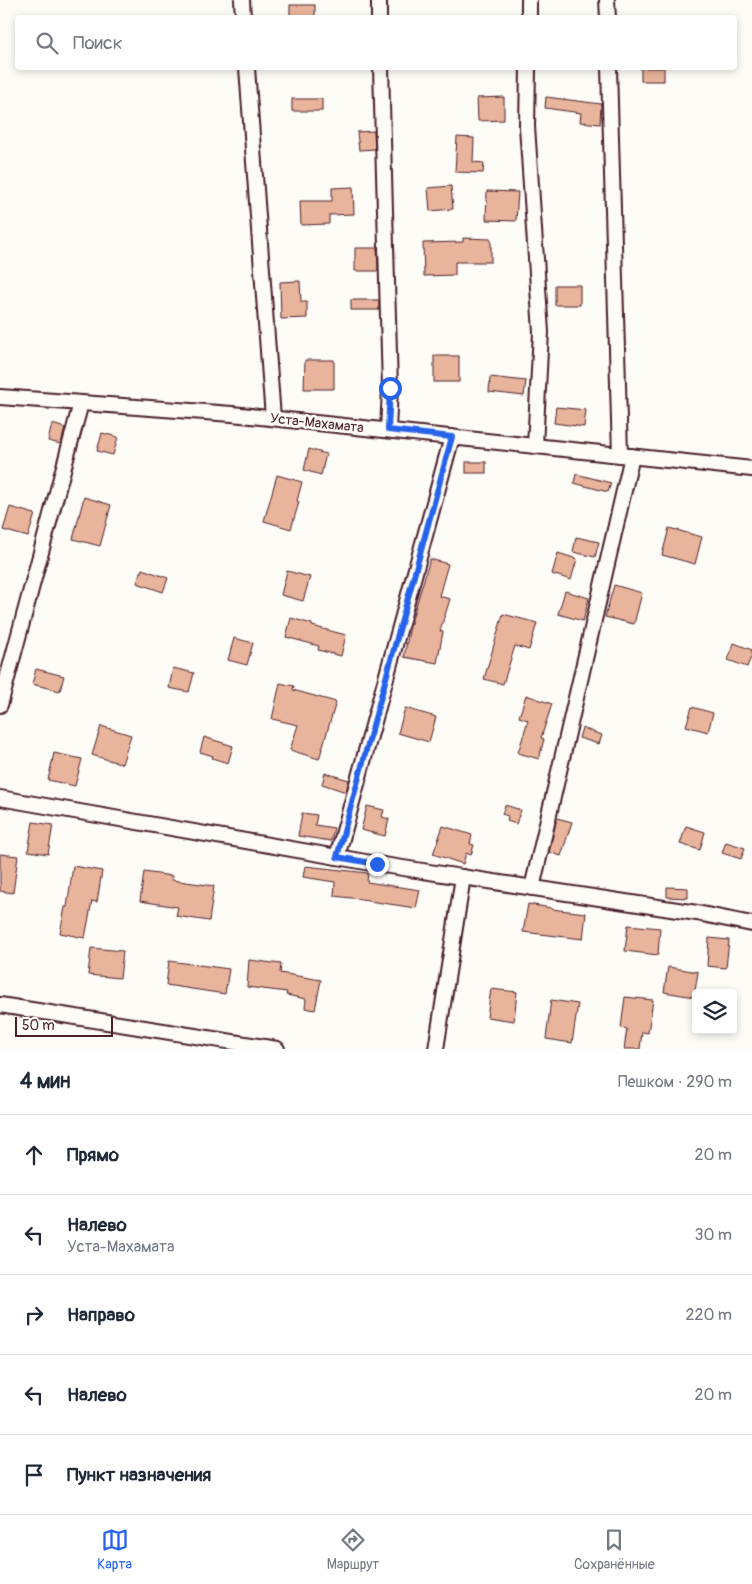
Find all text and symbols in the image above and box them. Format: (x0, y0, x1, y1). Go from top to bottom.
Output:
search box (15, 15, 737, 70)
icon: search (33, 29, 61, 57)
text: Поиск (73, 31, 123, 55)
route start (379, 377, 402, 400)
street label: Уста-Махамата (269, 410, 365, 436)
route end (366, 853, 389, 876)
map controls (692, 989, 737, 1034)
button: layers (692, 989, 737, 1034)
scale bar (15, 1014, 112, 1037)
text: 50 m (22, 1017, 55, 1034)
text: 4 мин (20, 1068, 70, 1095)
text: Пешком · 290 m (618, 1072, 732, 1092)
icon: ahead (20, 1141, 48, 1169)
text: Прямо (67, 1143, 119, 1167)
text: 20 m (694, 1145, 732, 1165)
text: Налево (67, 1213, 127, 1237)
icon: left (20, 1221, 48, 1249)
text: 30 m (694, 1225, 732, 1245)
text: Уста-Махамата (67, 1237, 175, 1257)
icon: right (20, 1301, 48, 1329)
text: Направо (67, 1303, 135, 1327)
text: 220 m (686, 1305, 732, 1325)
icon: left (20, 1381, 48, 1409)
text: Налево (67, 1383, 127, 1407)
text: 20 m (694, 1385, 732, 1405)
icon: arrive (20, 1461, 48, 1489)
text: Пункт назначения (67, 1463, 211, 1487)
tab: Карта (97, 1526, 132, 1573)
tab: Маршрут (327, 1526, 379, 1573)
tab: Сохранённые (574, 1526, 655, 1573)

